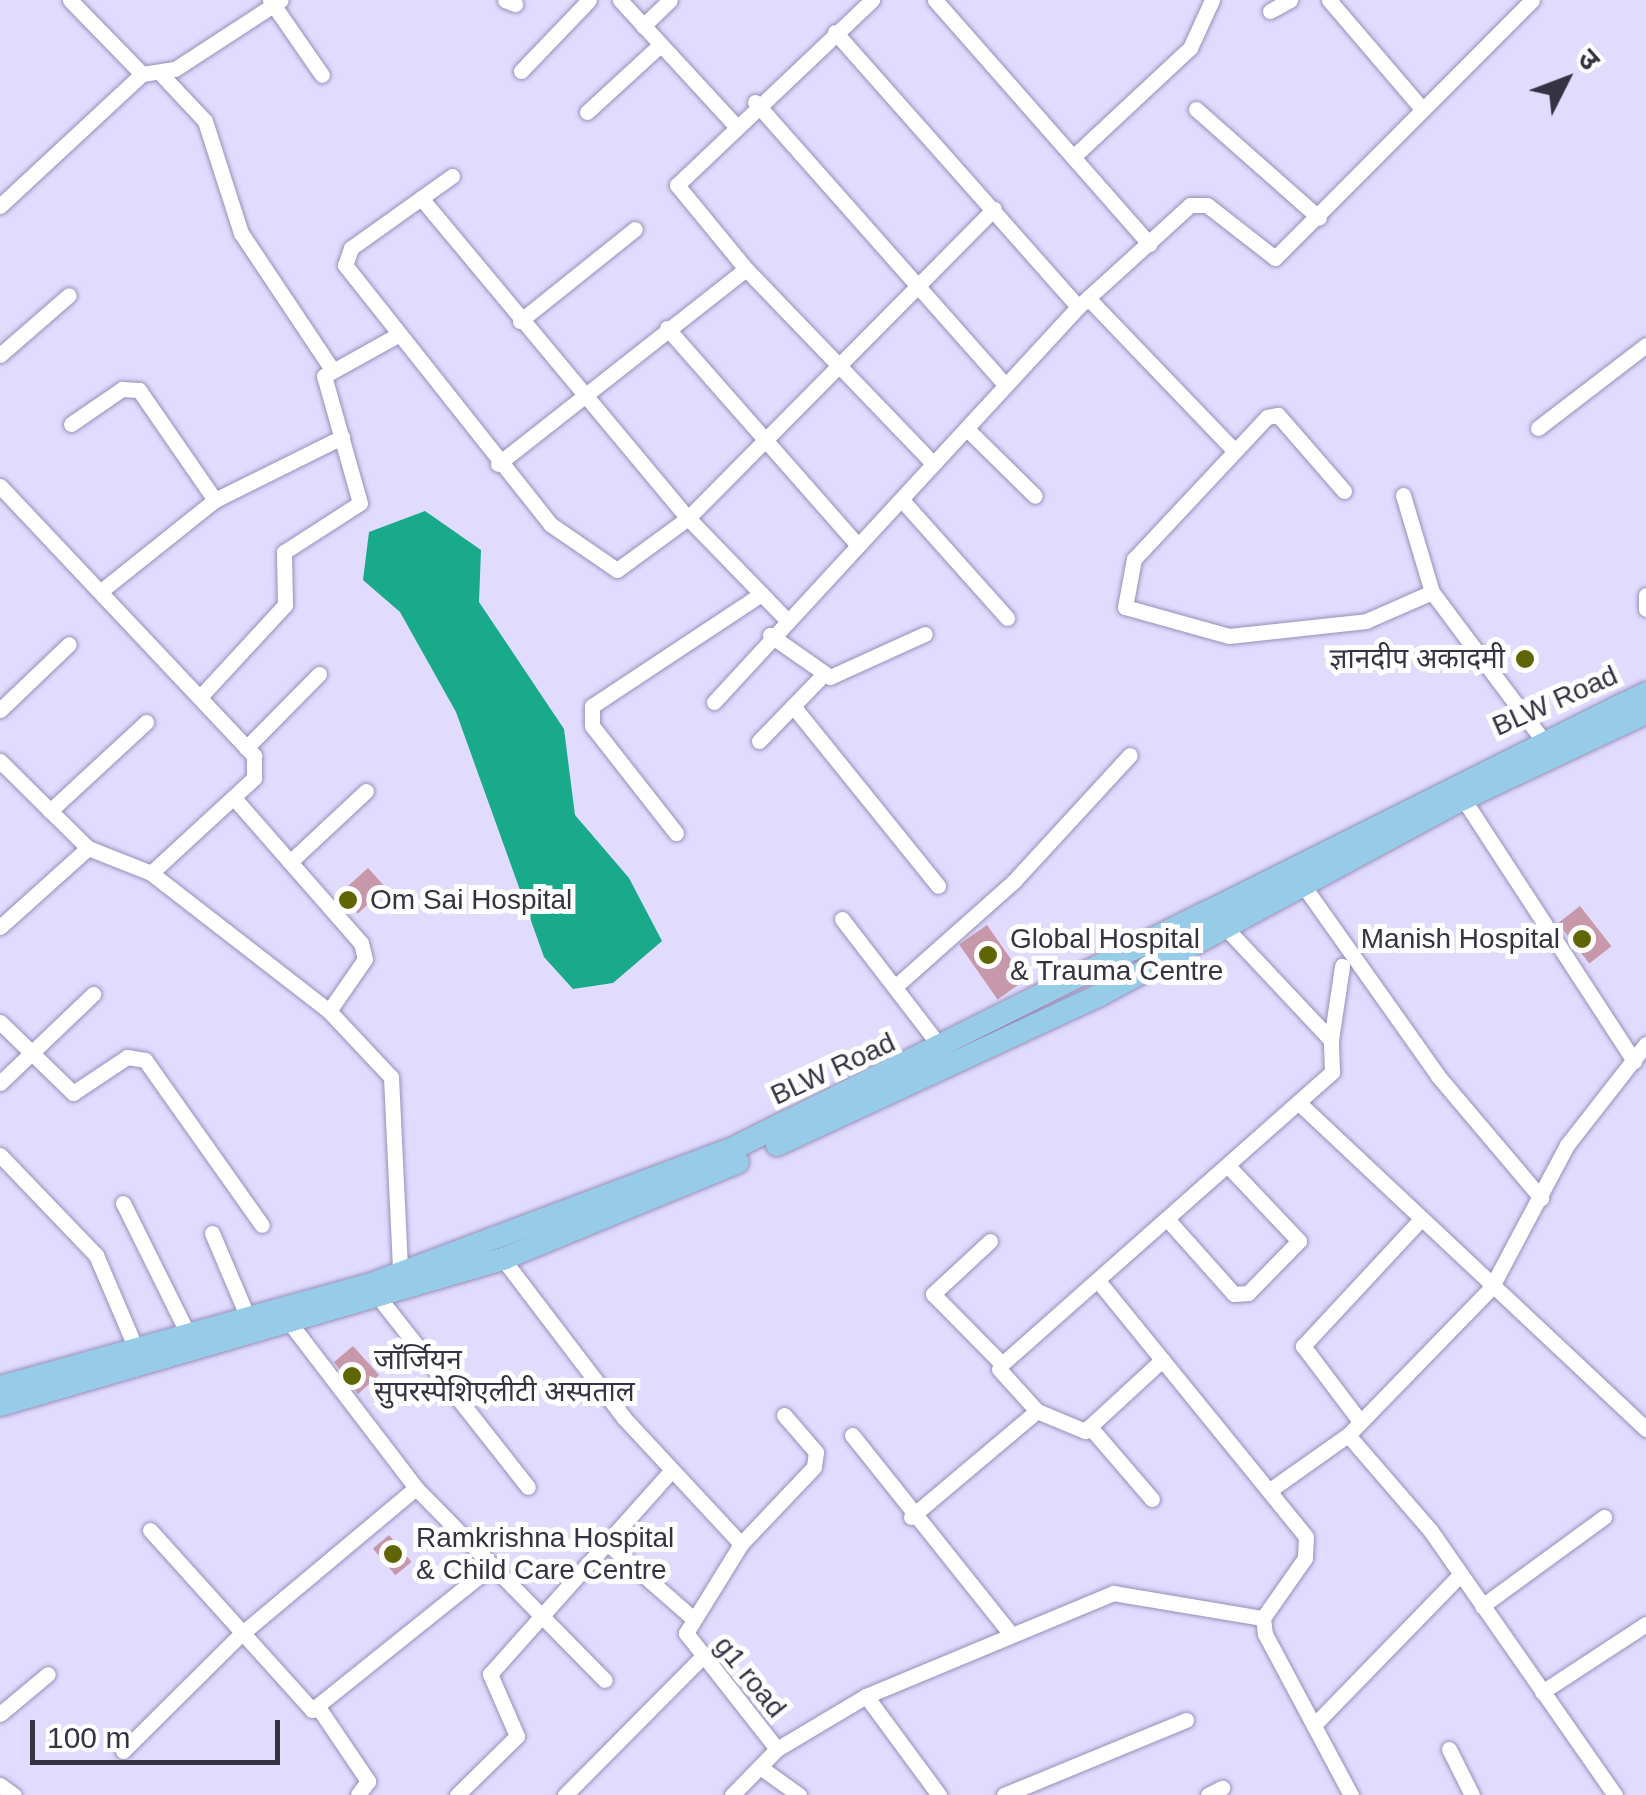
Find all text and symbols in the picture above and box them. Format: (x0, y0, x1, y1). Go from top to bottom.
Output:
north arrow (1516, 30, 1616, 130)
text: उ (1572, 43, 1606, 76)
place label: ज्ञानदीप अकादमी (1329, 642, 1505, 676)
marker: ज्ञानदीप अकादमी (1514, 648, 1536, 670)
street label: BLW Road (1487, 659, 1623, 743)
place label: Om Sai Hospital (370, 883, 572, 917)
marker: Om Sai Hospital (335, 887, 361, 913)
place label: Global Hospital & Trauma Centre (1010, 922, 1224, 988)
place label: Manish Hospital (1361, 922, 1560, 956)
marker: Manish Hospital (1569, 926, 1595, 952)
marker: Global Hospital & Trauma Centre (975, 942, 1001, 968)
street label: BLW Road (765, 1026, 901, 1112)
place label: जाॅर्जियन सुपरस्पेशिएलीटी अस्पताल (374, 1343, 635, 1409)
marker: जाॅर्जियन सुपरस्पेशिएलीटी अस्पताल (339, 1363, 365, 1389)
place label: Ramkrishna Hospital & Child Care Centre (416, 1521, 674, 1587)
marker: Ramkrishna Hospital & Child Care Centre (380, 1541, 406, 1567)
street label: g1 road (707, 1630, 793, 1724)
scale bar (35, 1700, 285, 1762)
text: 100 m (47, 1721, 130, 1754)

